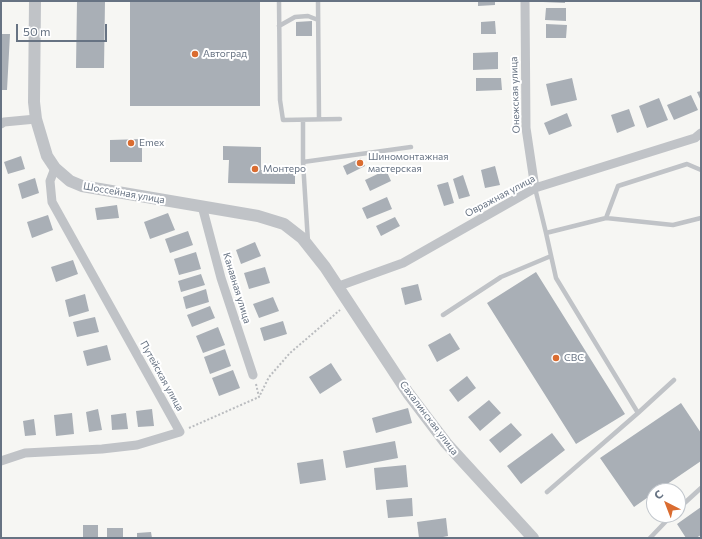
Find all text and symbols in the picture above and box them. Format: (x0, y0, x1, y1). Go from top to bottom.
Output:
scale bar (18, 16, 109, 42)
text: 50 m (23, 24, 51, 38)
place label: Автоград (203, 48, 247, 60)
marker: Автоград (190, 49, 200, 59)
street label: Онежская улица (508, 56, 522, 134)
place label: Emex (139, 137, 164, 149)
marker: Emex (126, 138, 136, 148)
place label: Шиномонтажная мастерская (368, 151, 449, 174)
marker: Шиномонтажная мастерская (355, 158, 365, 168)
place label: Монтеро (263, 163, 306, 175)
marker: Монтеро (250, 164, 260, 174)
street label: Овражная улица (463, 172, 537, 220)
street label: Шоссейная улица (82, 180, 166, 206)
street label: Канавная улица (221, 251, 253, 325)
street label: Путейская улица (138, 339, 186, 413)
place label: СВС (564, 352, 584, 364)
marker: СВС (551, 353, 561, 363)
street label: Сахалинская улица (397, 379, 461, 457)
north arrow (646, 483, 686, 523)
text: С (651, 487, 665, 502)

